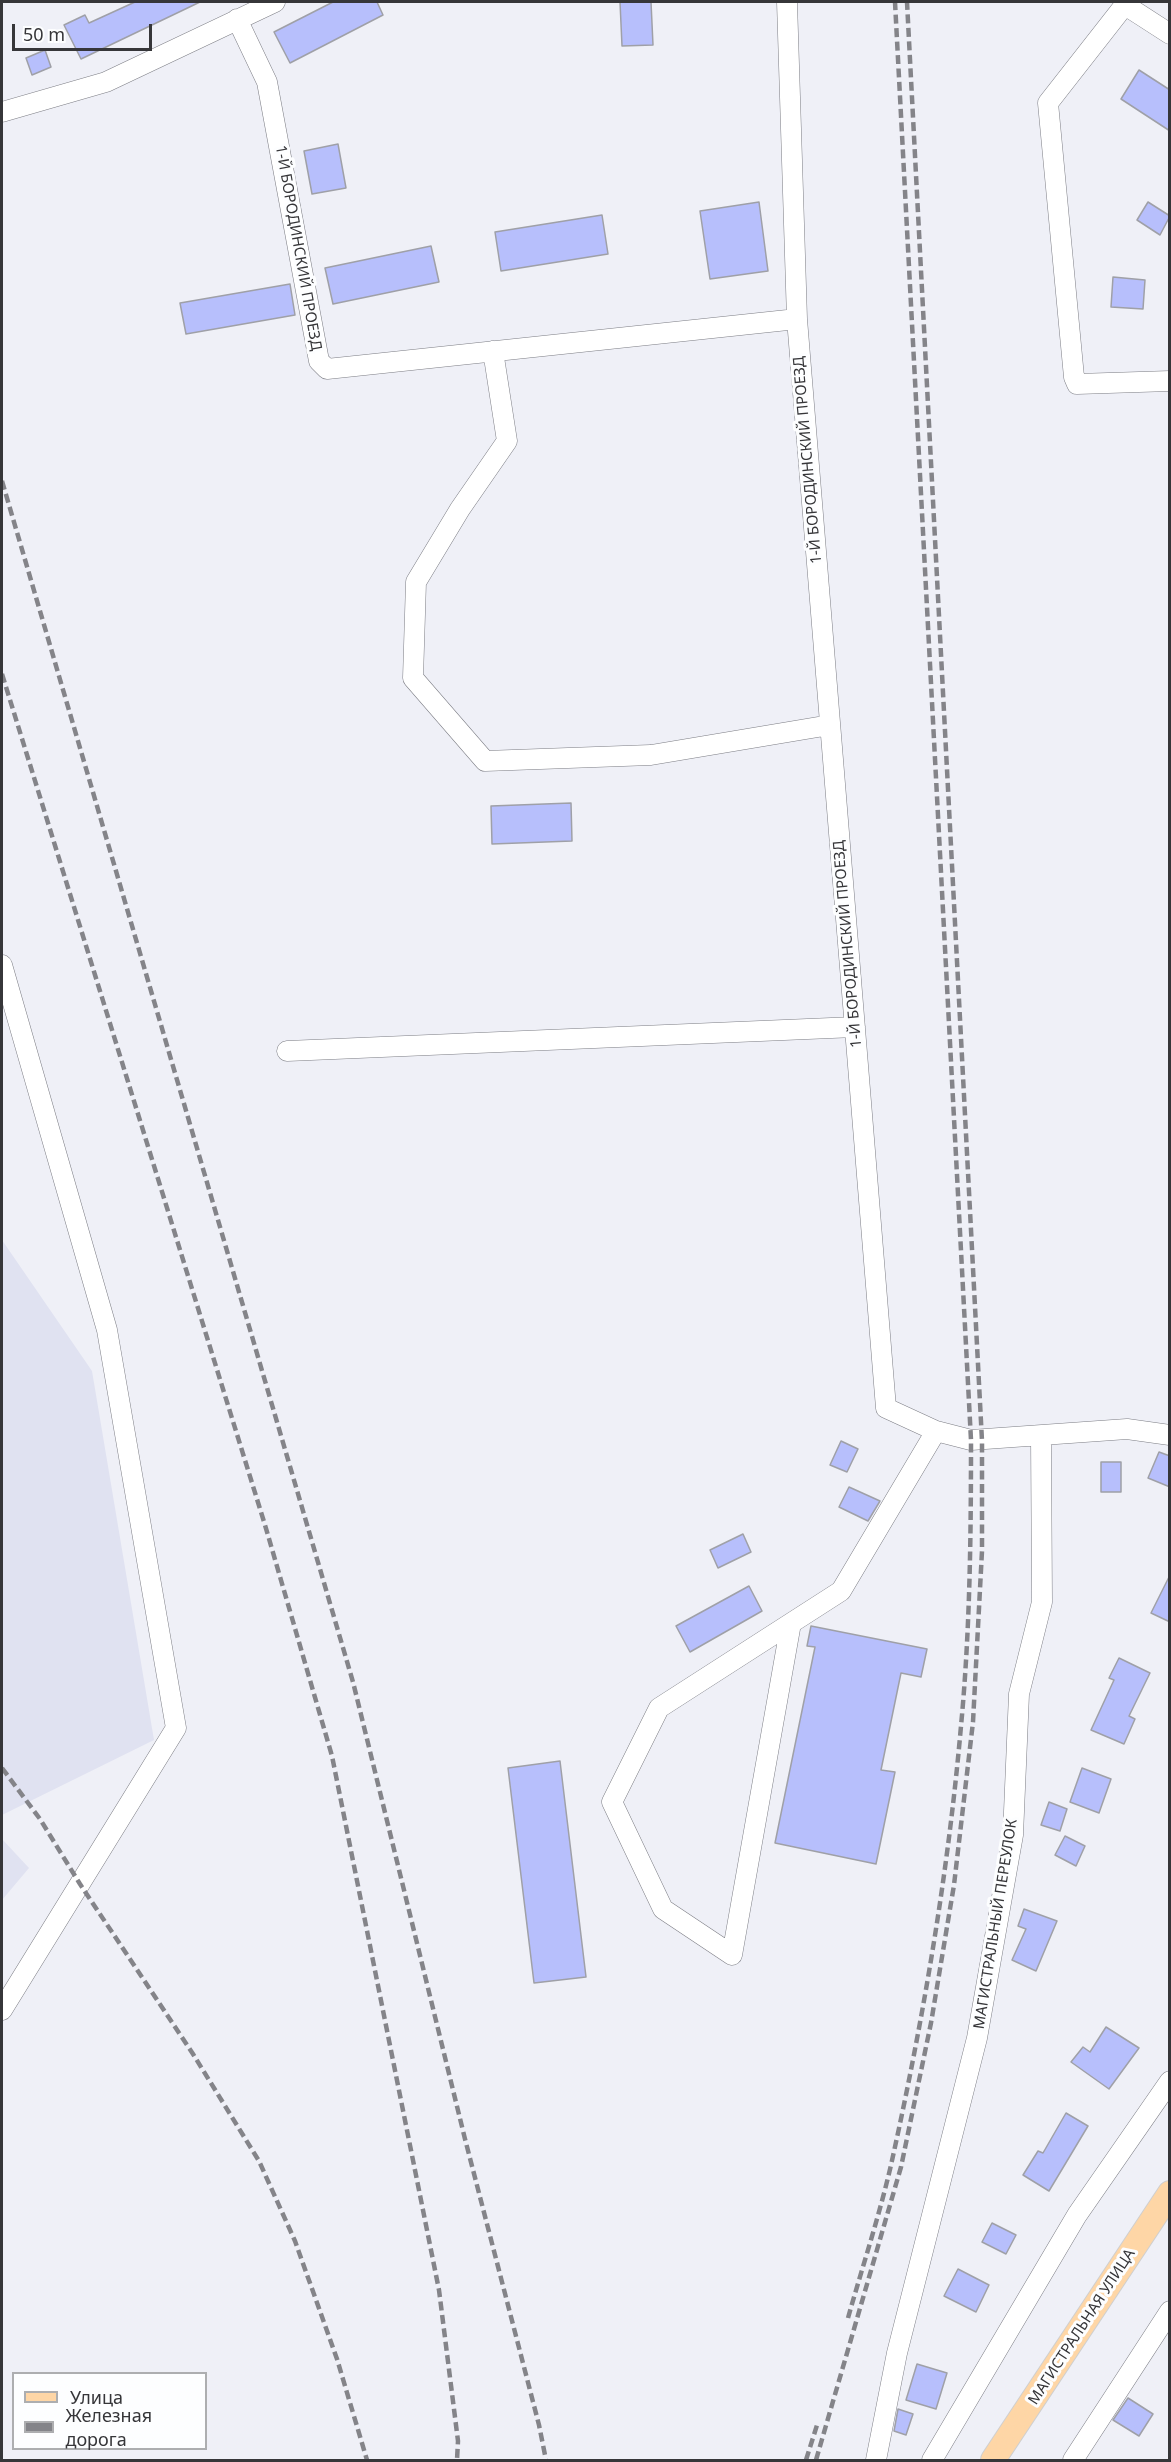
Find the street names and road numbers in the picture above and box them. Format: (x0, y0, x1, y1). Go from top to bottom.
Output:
street label: 1-Й БОРОДИНСКИЙ ПРОЕЗД (271, 144, 325, 352)
street label: 1-Й БОРОДИНСКИЙ ПРОЕЗД (790, 356, 826, 564)
street label: 1-Й БОРОДИНСКИЙ ПРОЕЗД (830, 840, 866, 1048)
street label: МАГИСТРАЛЬНЫЙ ПЕРЕУЛОК (970, 1818, 1022, 2030)
street label: МАГИСТРАЛЬНАЯ УЛИЦА (1025, 2246, 1139, 2408)

